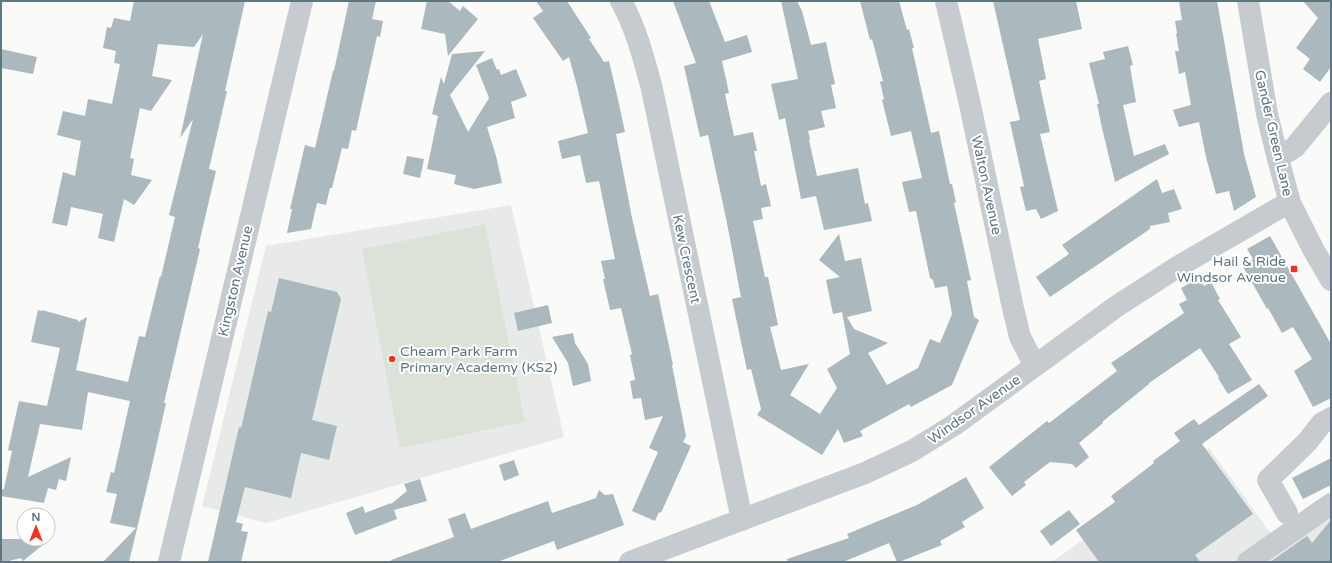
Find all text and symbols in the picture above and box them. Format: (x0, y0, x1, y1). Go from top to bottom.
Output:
street label: Gander Green Lane (1251, 68, 1296, 198)
street label: Walton Avenue (968, 134, 1005, 236)
street label: Kew Crescent (669, 213, 704, 306)
street label: Kingston Avenue (215, 224, 256, 338)
place label: Hail & Ride Windsor Avenue (1177, 253, 1286, 286)
marker: Hail & Ride Windsor Avenue (1289, 264, 1299, 274)
place label: Cheam Park Farm Primary Academy (KS2) (400, 343, 557, 376)
marker: Cheam Park Farm Primary Academy (KS2) (387, 354, 397, 364)
street label: Windsor Avenue (925, 371, 1024, 448)
north arrow (16, 507, 56, 547)
text: N (32, 511, 40, 524)

